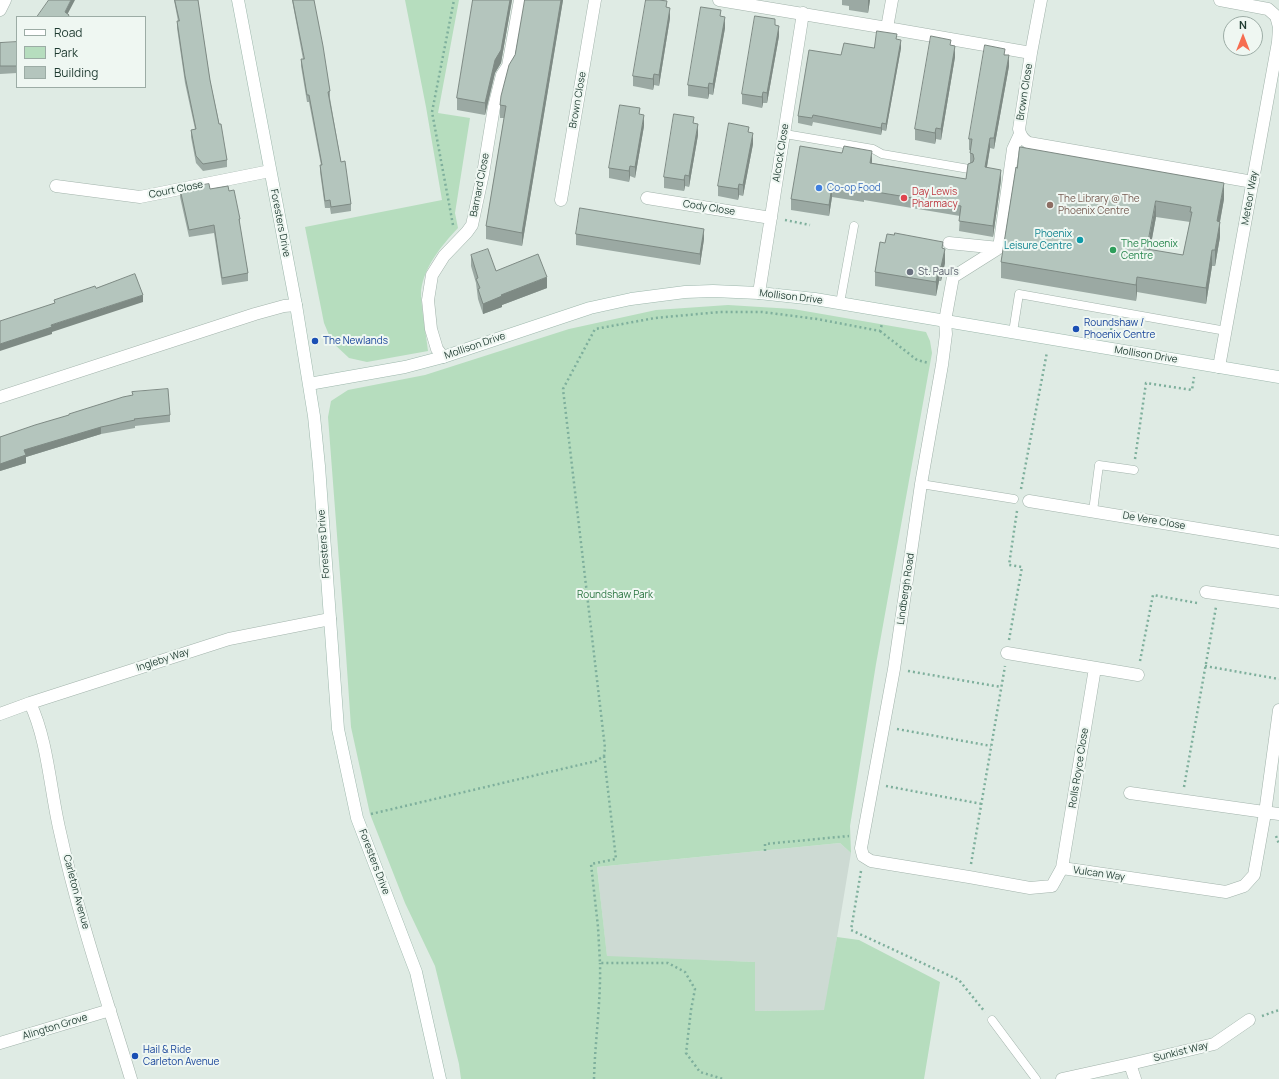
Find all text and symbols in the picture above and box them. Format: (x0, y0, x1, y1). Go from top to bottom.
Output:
legend (16, 16, 146, 88)
north arrow (1223, 16, 1263, 56)
text: N (1239, 17, 1247, 32)
text: Road (54, 24, 82, 41)
text: Park (54, 44, 78, 61)
street label: Brown Close (1015, 63, 1035, 121)
text: Building (54, 64, 98, 81)
street label: Brown Close (567, 71, 589, 129)
street label: Alcock Close (770, 123, 792, 183)
street label: Barnard Close (468, 152, 492, 218)
street label: Meteor Way (1239, 170, 1261, 226)
street label: Court Close (148, 179, 204, 201)
place label: Co-op Food (827, 182, 881, 194)
marker: Co-op Food (814, 183, 824, 193)
place label: Day Lewis Pharmacy (912, 186, 958, 210)
street label: Foresters Drive (268, 188, 292, 258)
marker: Day Lewis Pharmacy (899, 193, 909, 203)
place label: The Library @ The Phoenix Centre (1058, 193, 1140, 216)
street label: Cody Close (682, 198, 736, 218)
marker: The Library @ The Phoenix Centre (1045, 200, 1055, 210)
place label: Phoenix Leisure Centre (1004, 228, 1072, 252)
marker: Phoenix Leisure Centre (1075, 235, 1085, 245)
place label: The Phoenix Centre (1121, 238, 1178, 262)
marker: The Phoenix Centre (1108, 245, 1118, 255)
place label: St. Paul's (918, 266, 959, 278)
marker: St. Paul's (905, 267, 915, 277)
street label: Mollison Drive (759, 287, 823, 307)
place label: Roundshaw / Phoenix Centre (1084, 317, 1155, 340)
marker: Roundshaw / Phoenix Centre (1071, 324, 1081, 334)
street label: Mollison Drive (443, 330, 507, 362)
place label: The Newlands (323, 335, 388, 347)
marker: The Newlands (310, 336, 320, 346)
street label: Mollison Drive (1114, 344, 1178, 366)
street label: Foresters Drive (316, 509, 332, 579)
street label: De Vere Close (1122, 510, 1186, 532)
street label: Lindbergh Road (895, 553, 917, 625)
park label: Roundshaw Park (577, 589, 653, 601)
street label: Ingleby Way (135, 646, 191, 674)
street label: Rolls Royce Close (1067, 727, 1091, 809)
street label: Foresters Drive (356, 828, 392, 896)
street label: Carleton Avenue (60, 854, 92, 930)
street label: Vulcan Way (1072, 864, 1126, 884)
street label: Alington Grove (21, 1011, 89, 1043)
street label: Sunkist Way (1152, 1039, 1210, 1065)
place label: Hail & Ride Carleton Avenue (143, 1044, 219, 1068)
marker: Hail & Ride Carleton Avenue (130, 1051, 140, 1061)

